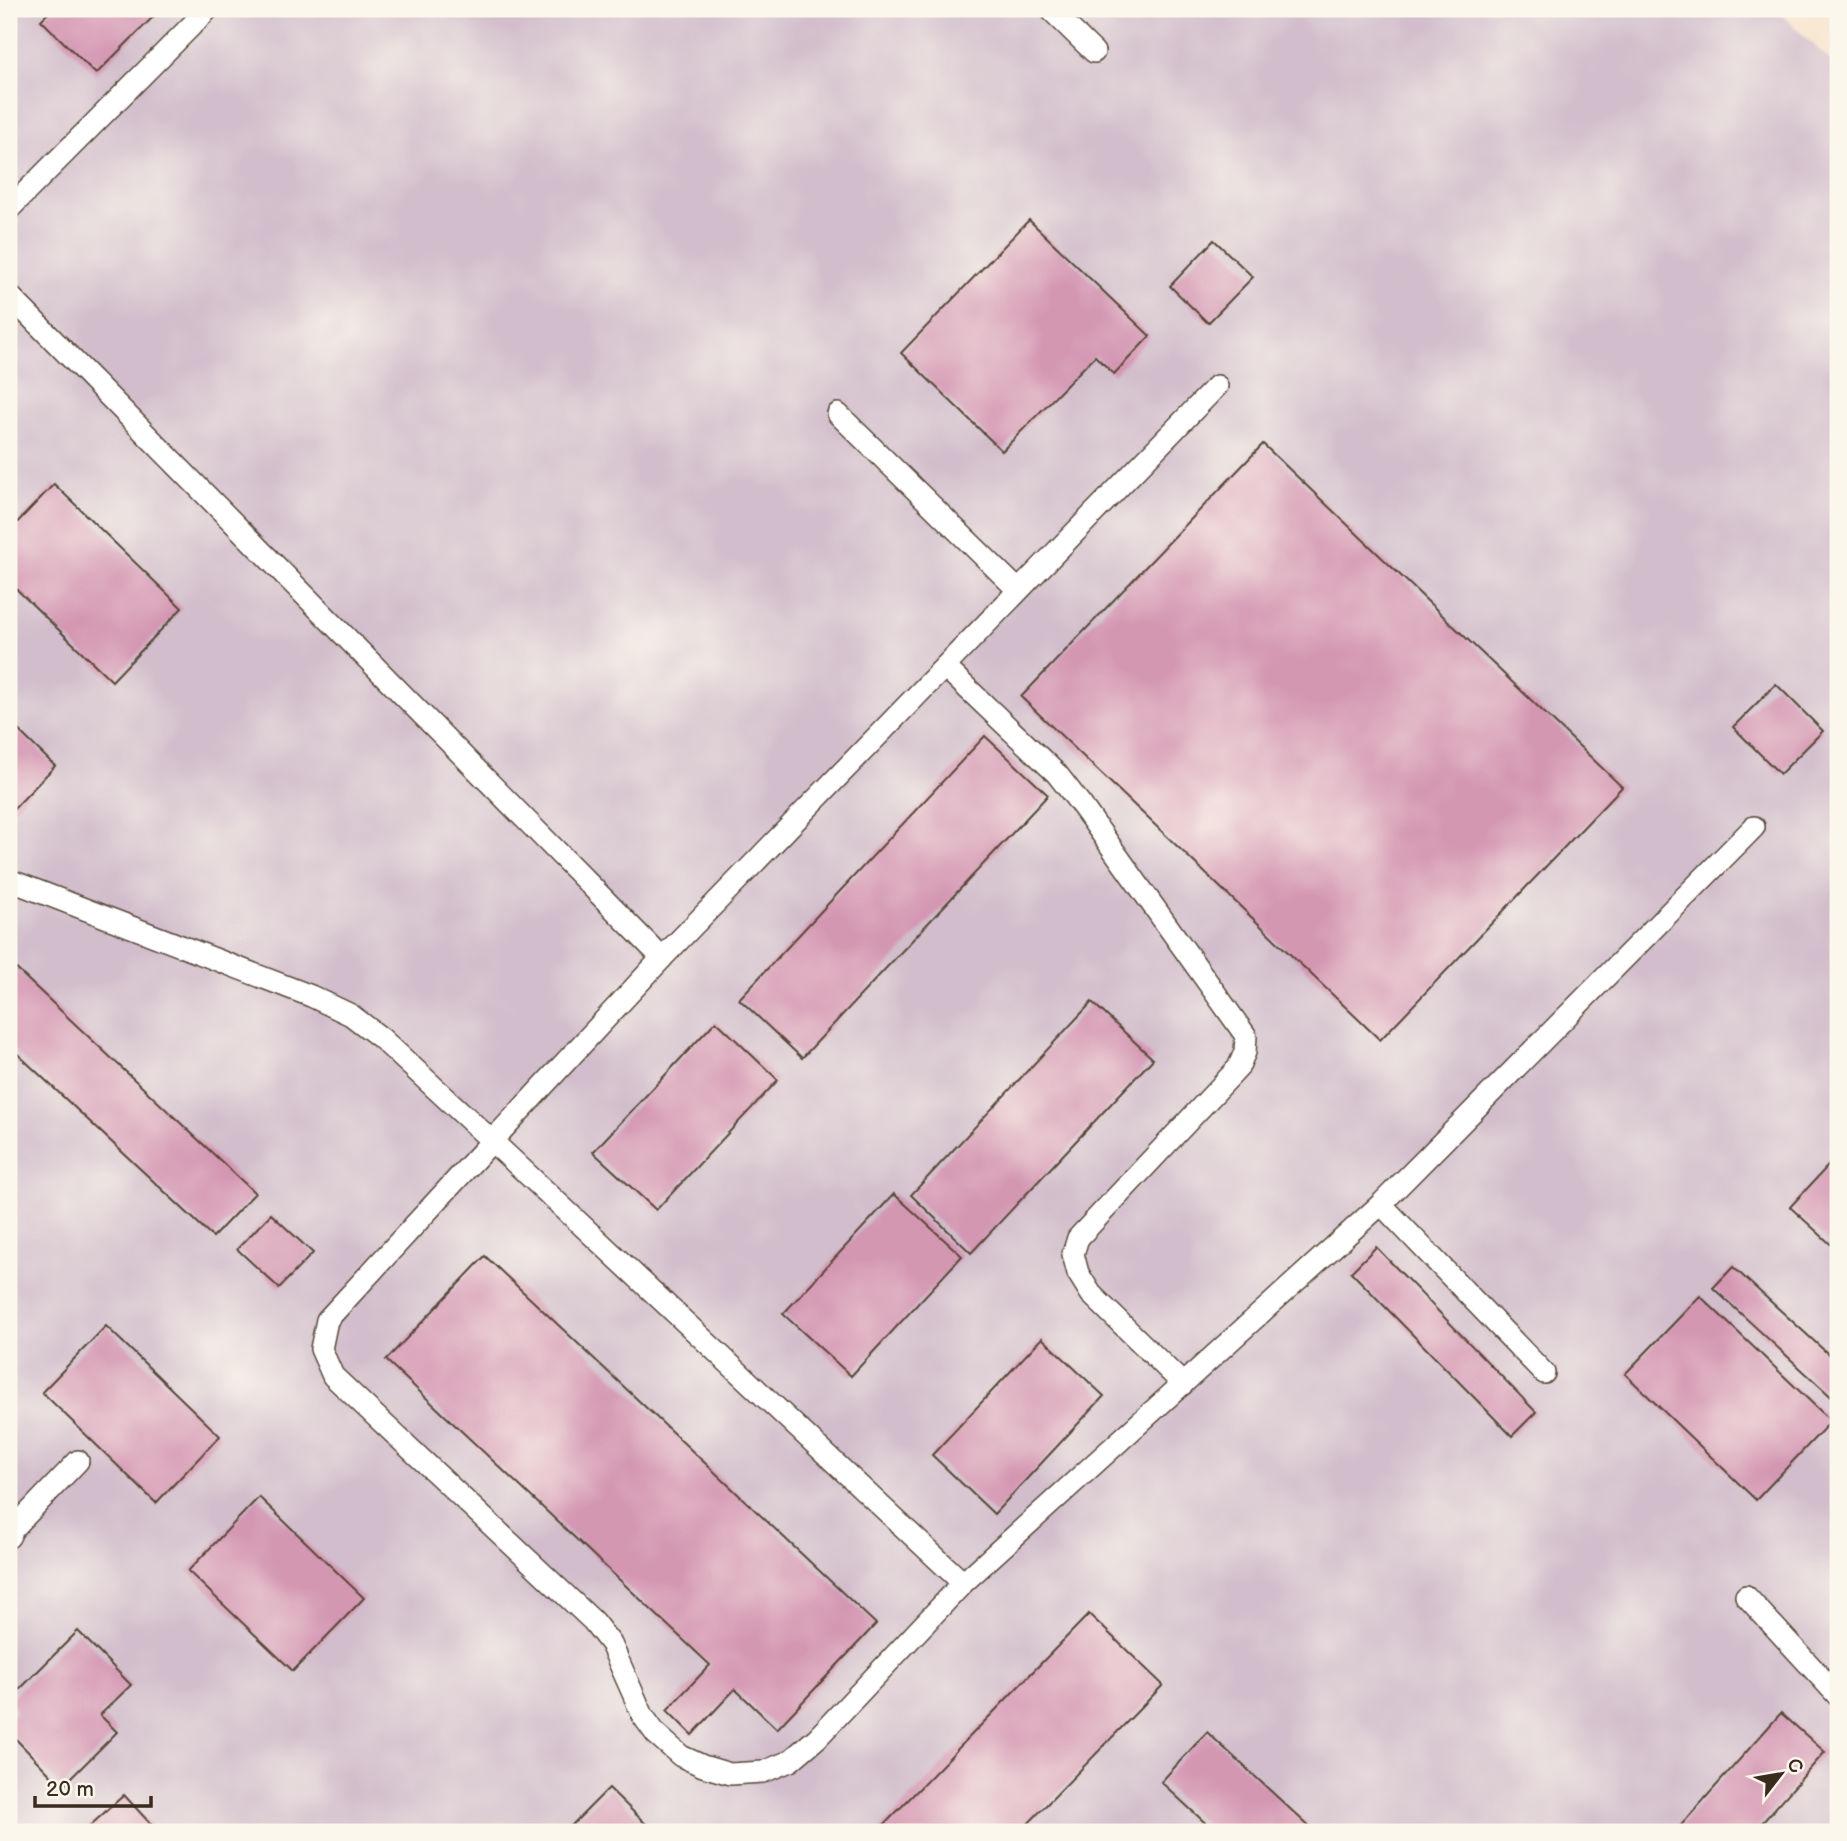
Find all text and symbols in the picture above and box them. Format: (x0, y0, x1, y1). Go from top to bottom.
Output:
north arrow (1745, 1740, 1815, 1810)
text: С (1781, 1754, 1808, 1778)
scale bar (35, 1764, 150, 1808)
text: 20 m (46, 1777, 94, 1802)

